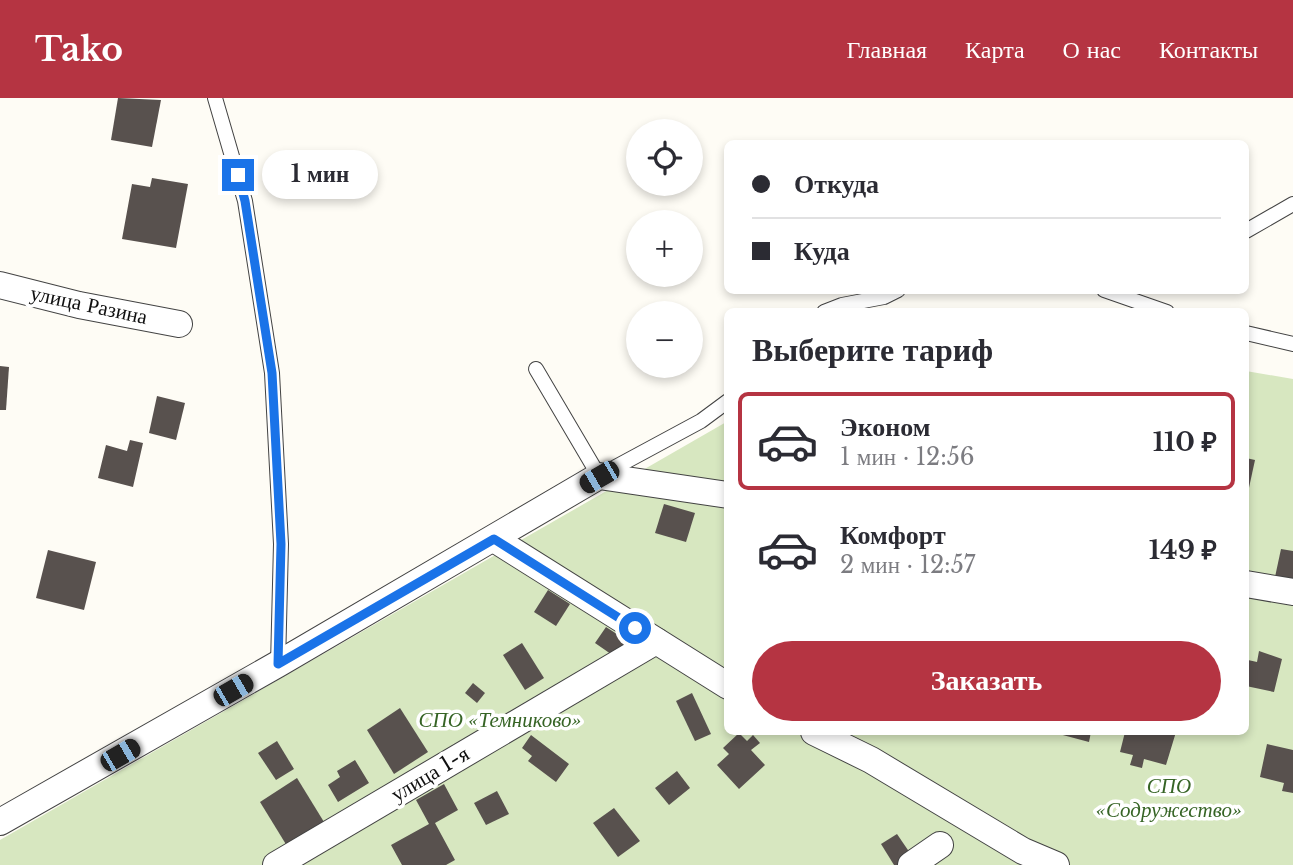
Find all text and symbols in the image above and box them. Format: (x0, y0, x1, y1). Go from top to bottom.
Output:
text: Tako (35, 29, 123, 70)
text: Главная (847, 35, 927, 64)
text: Карта (965, 35, 1025, 64)
text: О нас (1063, 35, 1121, 64)
text: Контакты (1159, 35, 1258, 64)
map controls (626, 119, 703, 378)
button: locate (626, 119, 703, 196)
callout: 1 мин (262, 150, 378, 200)
route end (222, 159, 254, 191)
text: 1 мин (291, 160, 349, 188)
text: Откуда (794, 168, 879, 200)
button: + (626, 210, 703, 287)
text: Куда (794, 235, 850, 267)
street label: улица Разина (28, 280, 151, 330)
button: − (626, 301, 703, 378)
text: Выберите тариф (752, 330, 993, 370)
icon: car (756, 410, 819, 473)
text: Эконом (840, 411, 930, 443)
text: 110 ₽ (1153, 426, 1217, 458)
text: 1 мин · 12:56 (840, 443, 975, 471)
car (576, 457, 623, 497)
icon: car (756, 518, 819, 581)
text: Комфорт (840, 519, 946, 551)
text: 149 ₽ (1149, 534, 1217, 566)
text: 2 мин · 12:57 (840, 551, 975, 579)
route start (619, 612, 651, 644)
button: Заказать (752, 641, 1221, 721)
car (210, 670, 257, 710)
park label: СПО «Темниково» (418, 707, 582, 733)
car (97, 735, 144, 775)
street label: улица 1-я (386, 740, 474, 807)
park label: СПО «Содружество» (1096, 773, 1242, 823)

